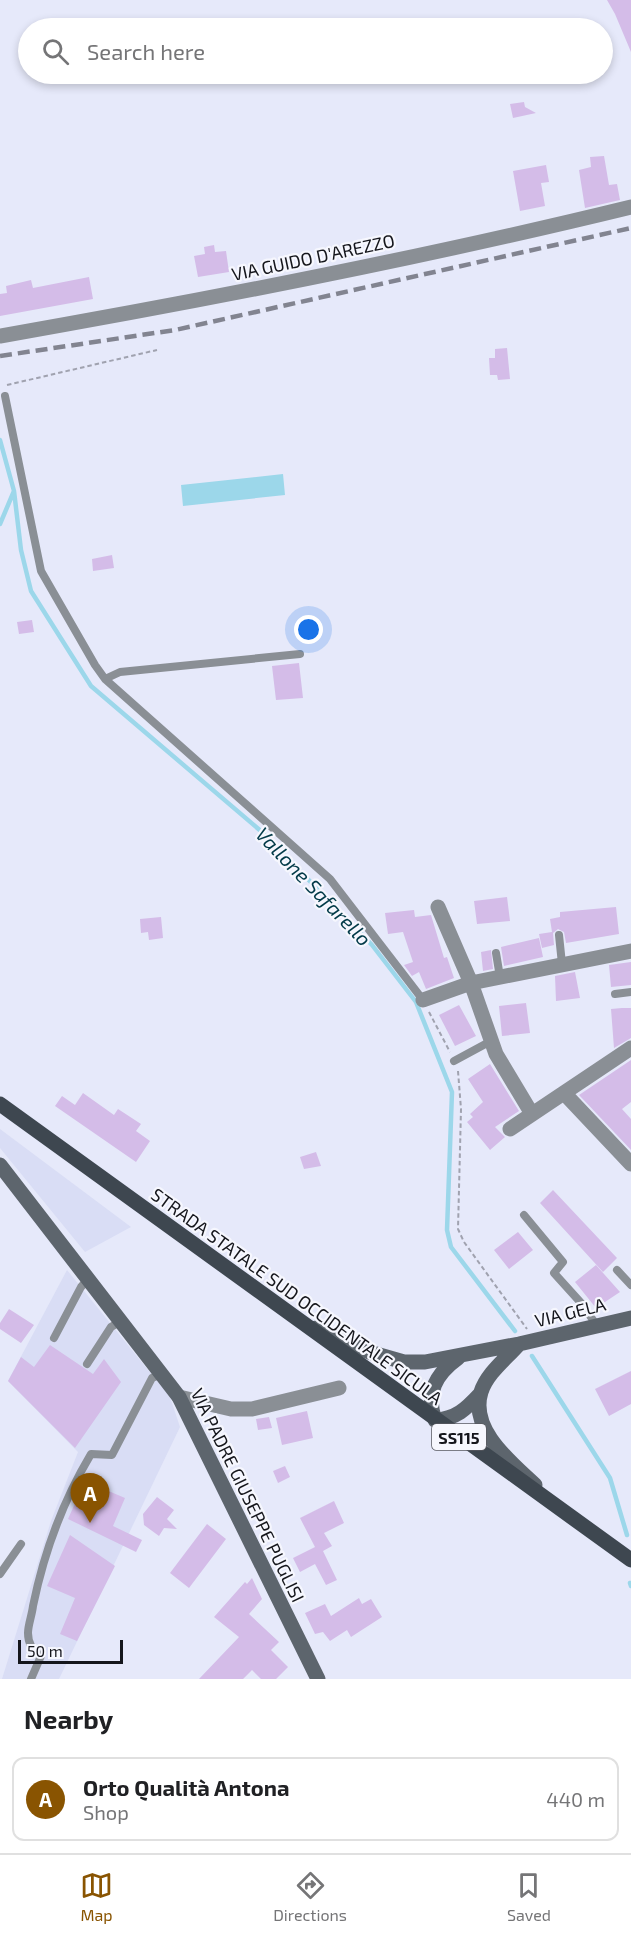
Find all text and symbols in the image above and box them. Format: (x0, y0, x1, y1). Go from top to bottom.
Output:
search box (18, 18, 613, 84)
icon: search (39, 35, 72, 68)
text: Search here (87, 38, 205, 64)
street label: VIA GUIDO D'AREZZO (229, 229, 397, 285)
your location (294, 615, 323, 644)
water label: Vallone Safarello (251, 822, 377, 950)
street label: STRADA STATALE SUD OCCIDENTALE SICULA (147, 1183, 447, 1410)
street label: VIA GELA (532, 1292, 609, 1331)
street label: VIA PADRE GIUSEPPE PUGLISI (187, 1385, 309, 1605)
road number: SS115 (432, 1424, 486, 1450)
pin: A (70, 1474, 110, 1523)
scale bar (18, 1637, 123, 1664)
text: 50 m (27, 1641, 63, 1660)
text: Nearby (24, 1703, 113, 1734)
text: Orto Qualità Antona (83, 1774, 289, 1800)
text: A (39, 1787, 52, 1811)
text: 440 m (546, 1787, 605, 1811)
text: Shop (83, 1800, 129, 1824)
tab: Map (80, 1869, 113, 1924)
tab: Directions (273, 1869, 347, 1924)
tab: Saved (507, 1869, 551, 1924)

